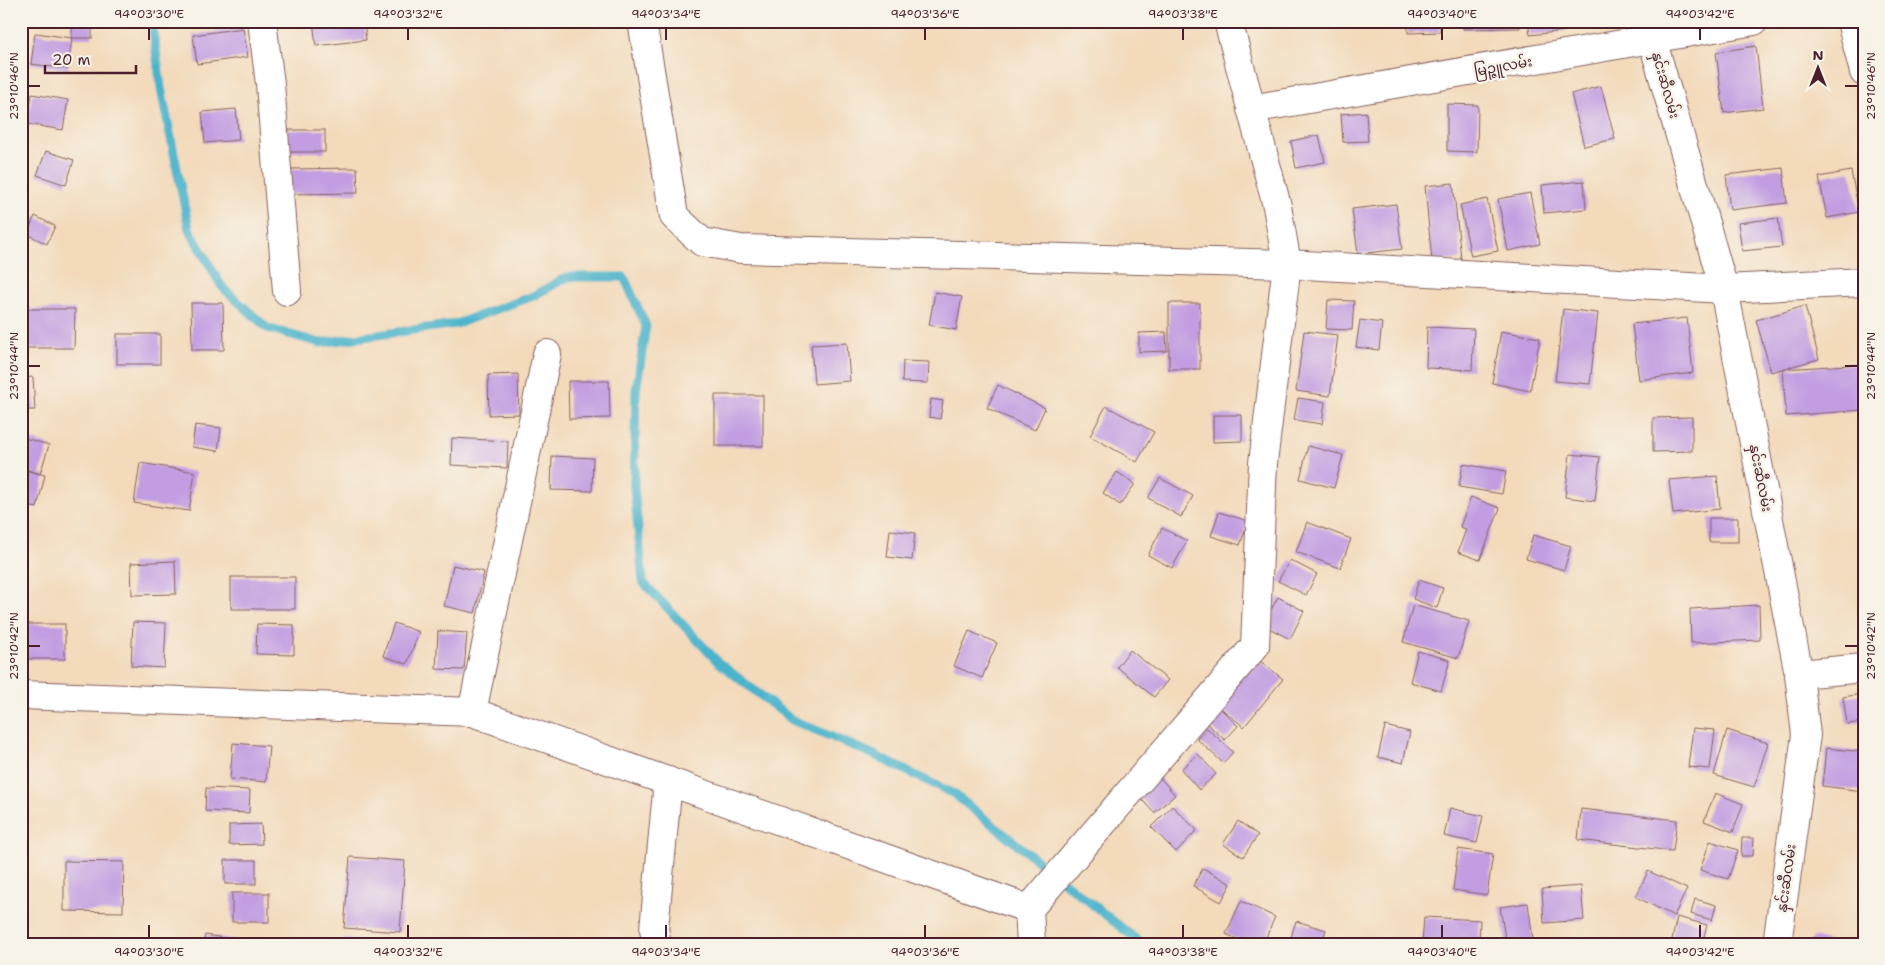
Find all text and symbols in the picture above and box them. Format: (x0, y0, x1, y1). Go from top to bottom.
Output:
text: 94°03'30"E (114, 6, 184, 22)
text: 94°03'32"E (373, 6, 443, 22)
text: 94°03'34"E (631, 6, 701, 22)
text: 94°03'36"E (890, 6, 960, 22)
text: 94°03'38"E (1148, 6, 1218, 22)
text: 94°03'40"E (1407, 6, 1477, 22)
text: 94°03'42"E (1665, 6, 1735, 22)
scale bar (45, 42, 136, 74)
north arrow (1792, 42, 1842, 92)
text: N (1812, 46, 1824, 64)
street label: နှင်းဆီလမ်း (1645, 49, 1685, 121)
text: 20 m (52, 50, 91, 70)
street label: မြဉ္ဇူလမ်း (1472, 51, 1534, 83)
text: 23°10'46"N (6, 52, 22, 120)
text: 23°10'46"N (1863, 52, 1879, 120)
text: 23°10'44"N (6, 332, 22, 400)
text: 23°10'44"N (1863, 332, 1879, 400)
street label: နှင်းဆီလမ်း (1743, 442, 1777, 514)
text: 23°10'42"N (6, 612, 22, 680)
text: 23°10'42"N (1863, 612, 1879, 680)
street label: နှင်းဆီလမ်း (1771, 843, 1803, 914)
text: 94°03'30"E (114, 944, 184, 960)
text: 94°03'32"E (373, 944, 443, 960)
text: 94°03'34"E (631, 944, 701, 960)
text: 94°03'36"E (890, 944, 960, 960)
text: 94°03'38"E (1148, 944, 1218, 960)
text: 94°03'40"E (1407, 944, 1477, 960)
text: 94°03'42"E (1665, 944, 1735, 960)

